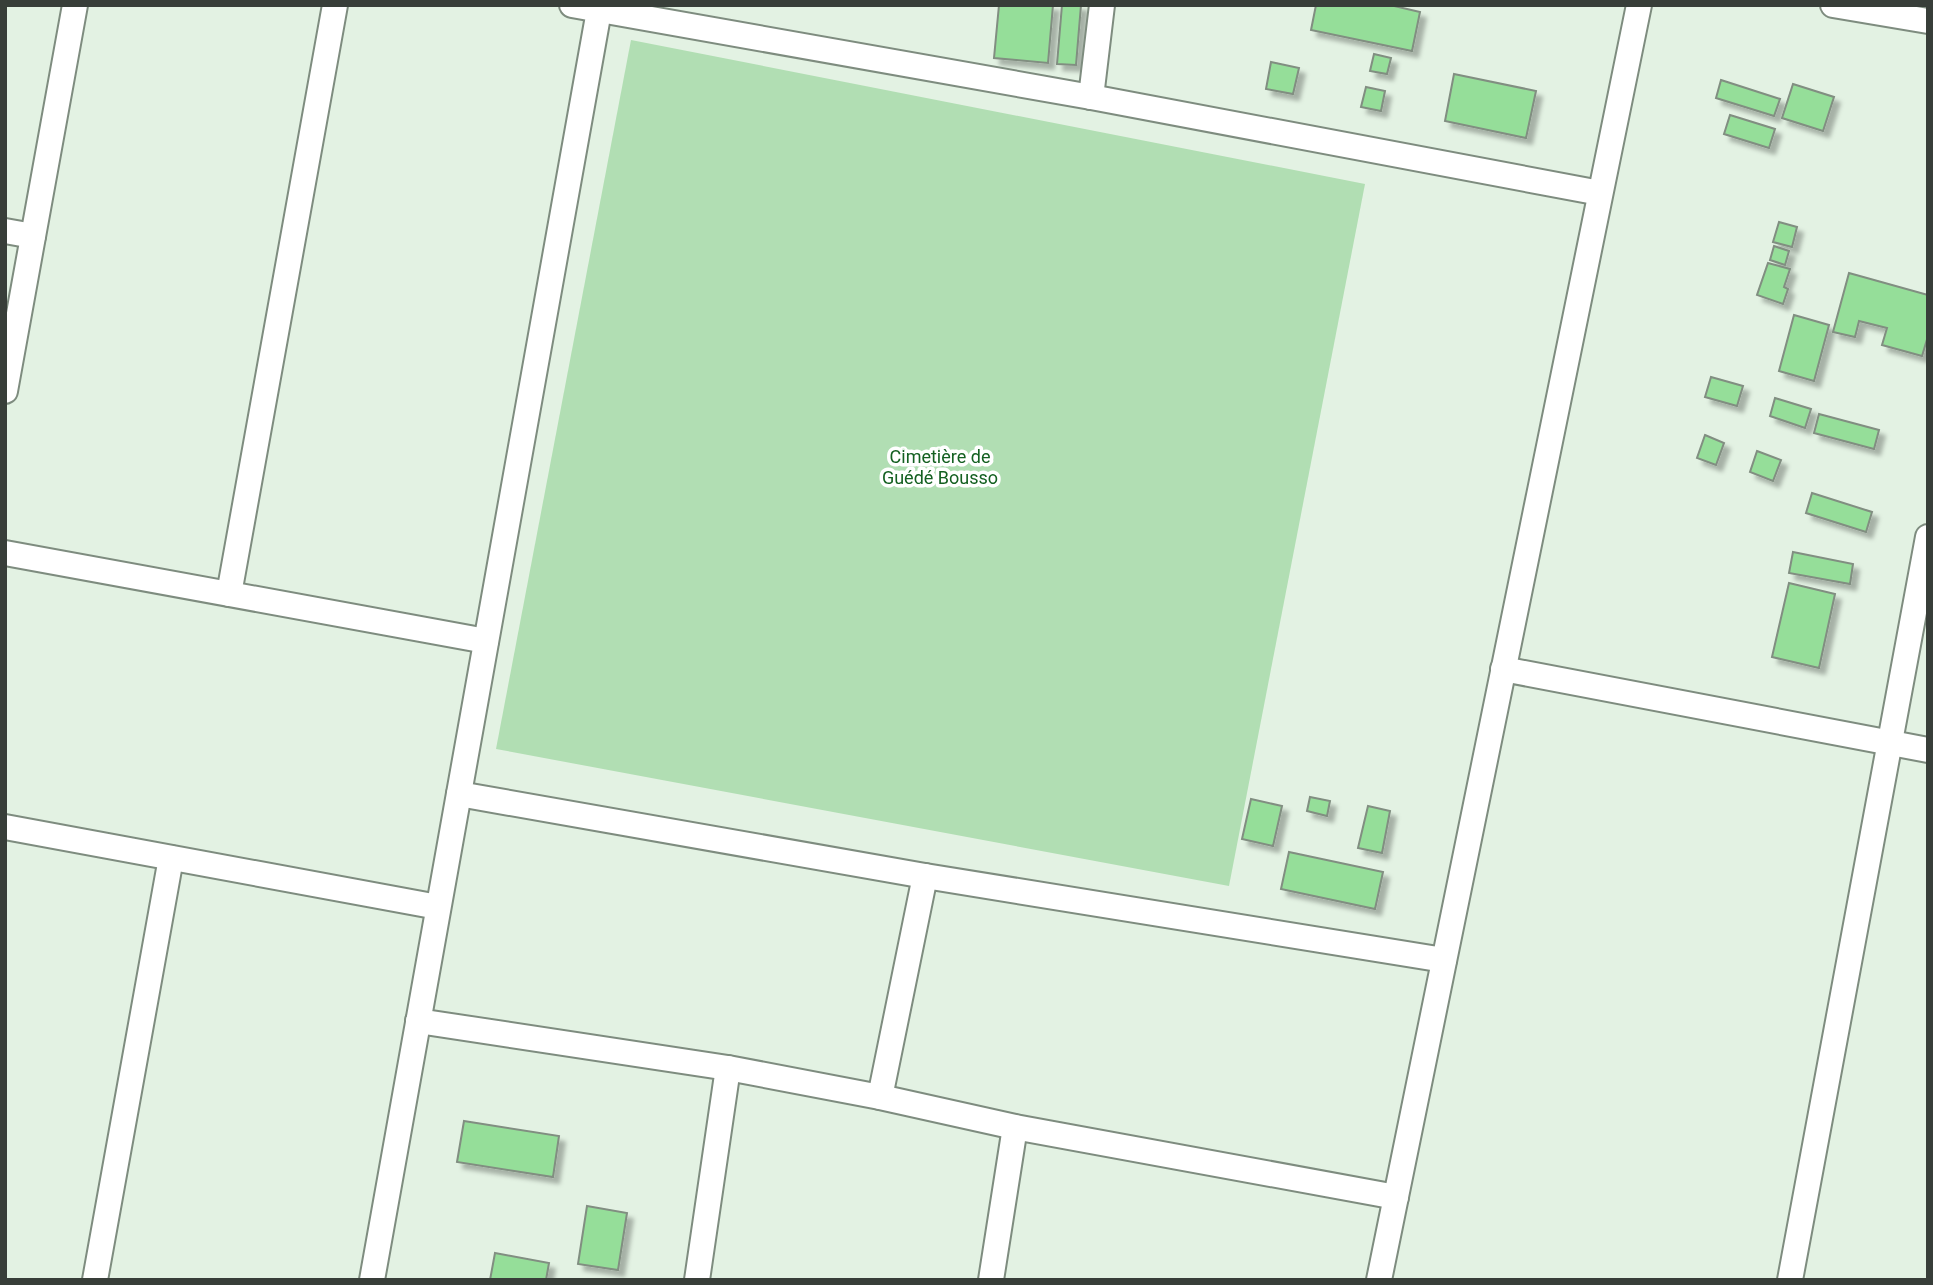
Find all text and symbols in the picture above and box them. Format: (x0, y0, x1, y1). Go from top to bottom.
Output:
park label: Cimetière de Guédé Bousso (882, 446, 998, 488)

